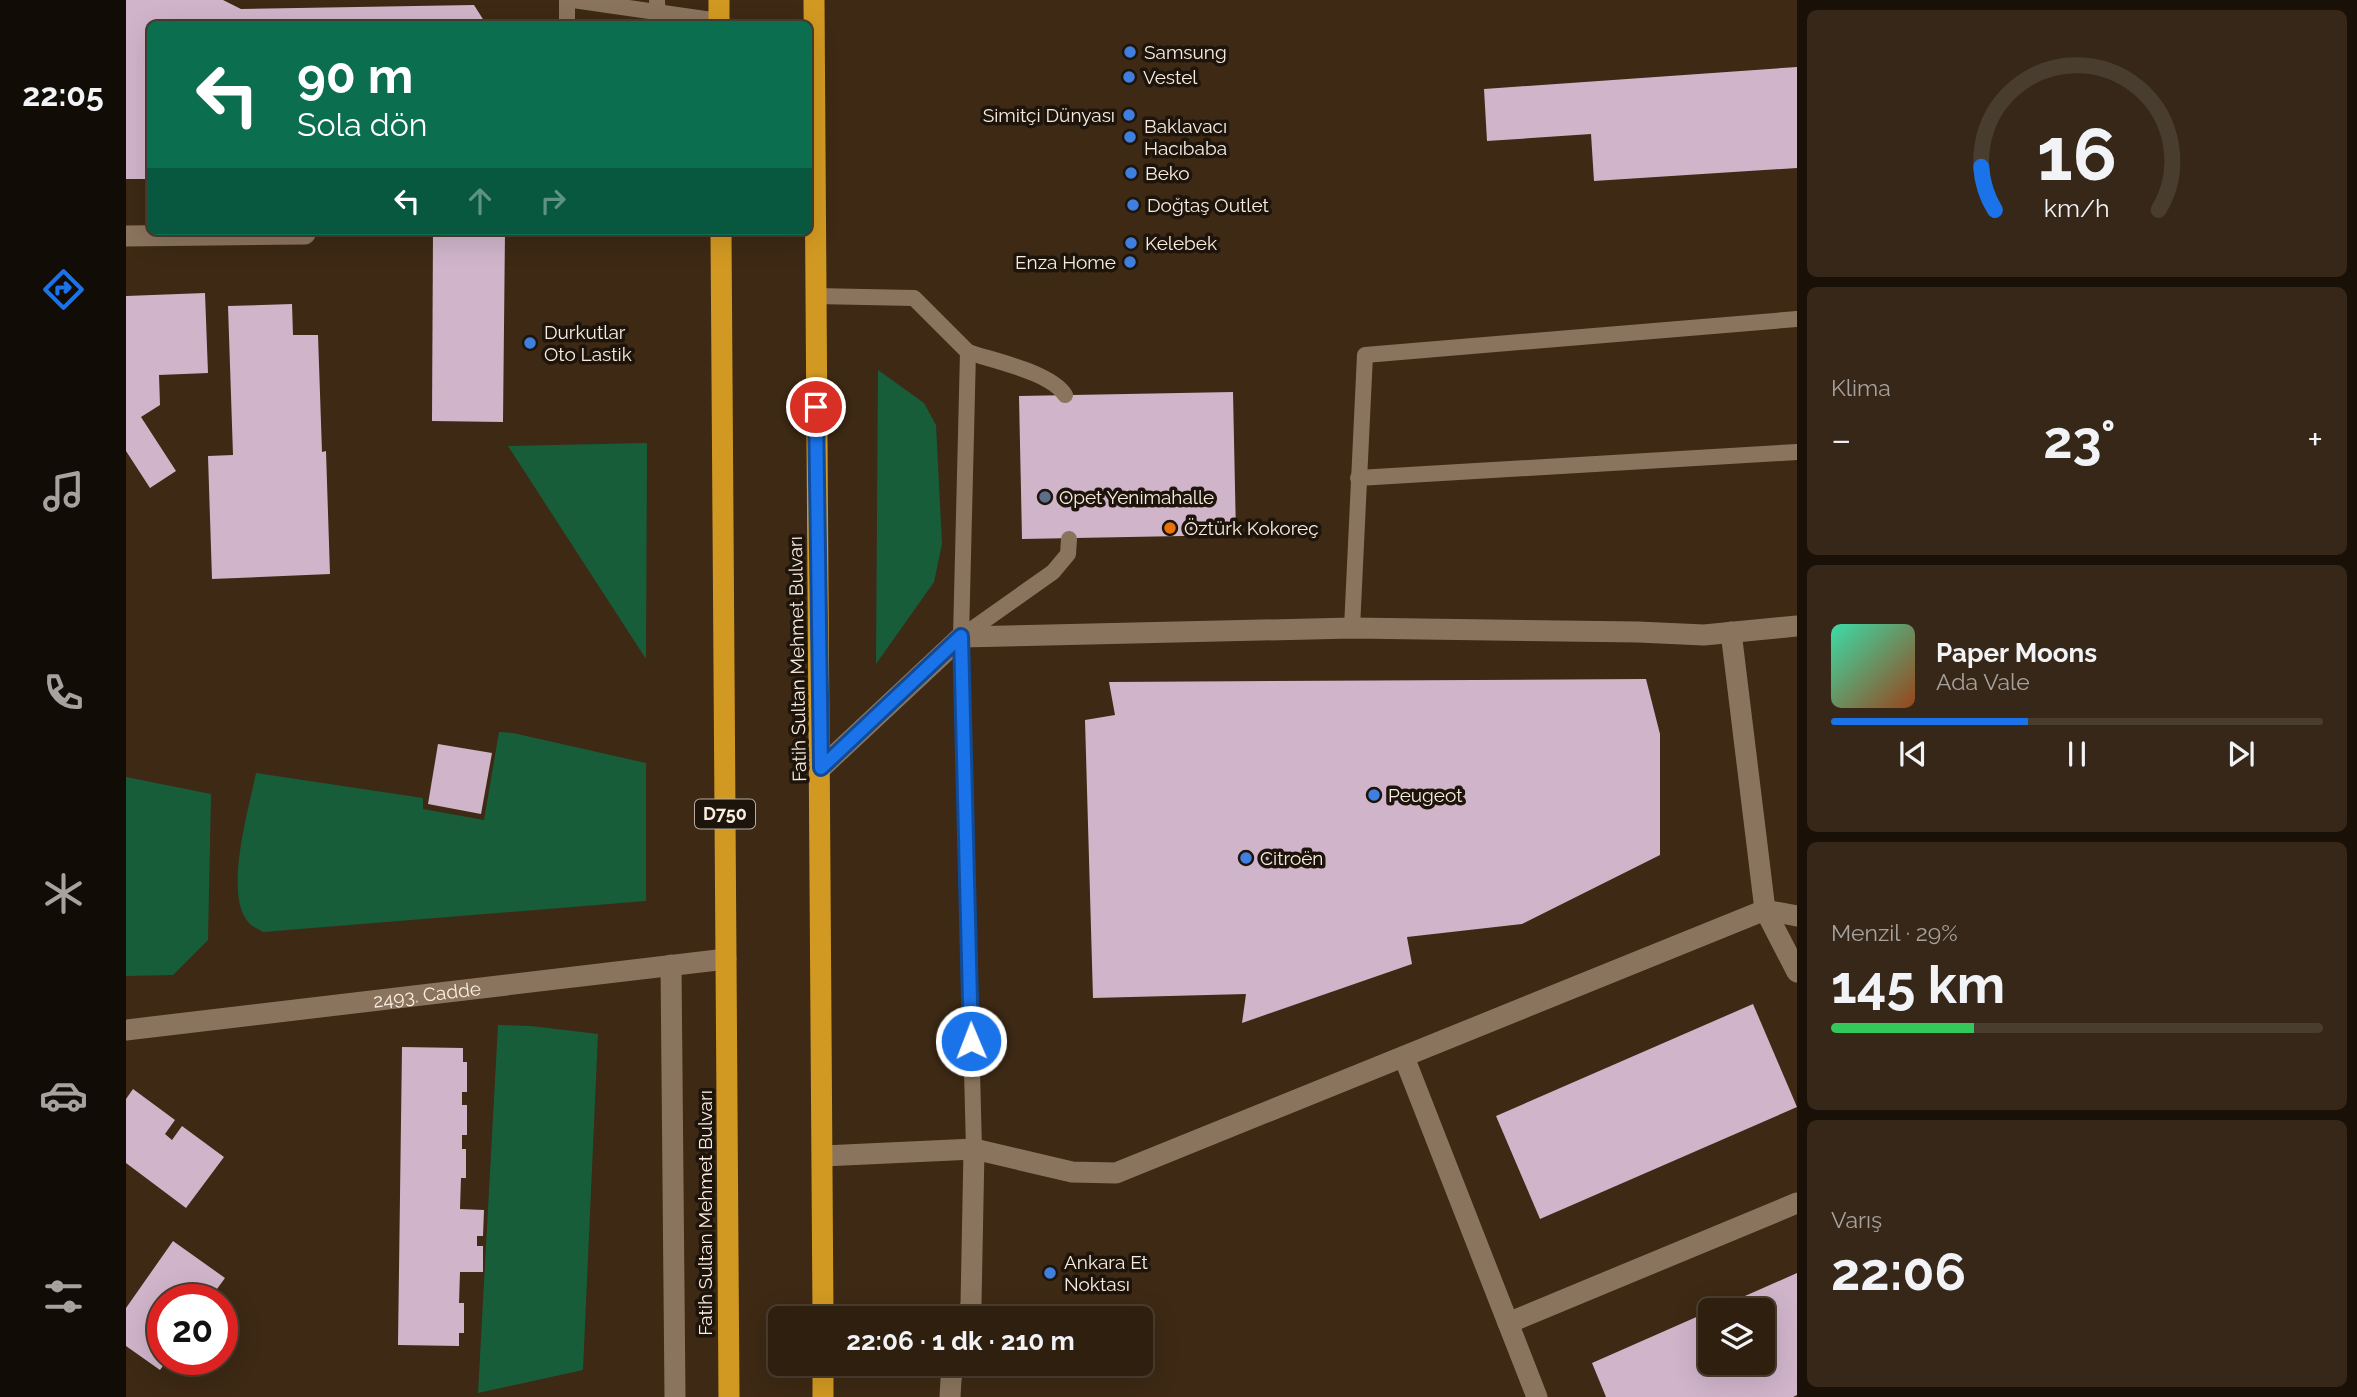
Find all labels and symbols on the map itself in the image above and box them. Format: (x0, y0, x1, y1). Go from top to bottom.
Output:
place label: Samsung (1144, 41, 1227, 63)
marker: Samsung (1122, 44, 1138, 60)
place label: Vestel (1143, 66, 1198, 88)
marker: Vestel (1121, 69, 1137, 85)
place label: Simitçi Dünyası (983, 104, 1115, 126)
marker: Simitçi Dünyası (1121, 107, 1137, 123)
place label: Baklavacı Hacıbaba (1144, 115, 1227, 159)
marker: Baklavacı Hacıbaba (1122, 129, 1138, 145)
place label: Beko (1145, 162, 1190, 184)
marker: Beko (1123, 165, 1139, 181)
place label: Doğtaş Outlet (1147, 194, 1270, 216)
marker: Doğtaş Outlet (1125, 197, 1141, 213)
place label: Kelebek (1145, 232, 1217, 254)
marker: Kelebek (1123, 235, 1139, 251)
place label: Enza Home (1015, 251, 1116, 273)
marker: Enza Home (1122, 254, 1138, 270)
place label: Durkutlar Oto Lastik (544, 321, 632, 365)
marker: Durkutlar Oto Lastik (522, 335, 538, 351)
pin (786, 377, 846, 437)
place label: Opet Yenimahalle (1059, 486, 1214, 508)
marker: Opet Yenimahalle (1037, 489, 1053, 505)
place label: Öztürk Kokoreç (1184, 517, 1319, 539)
marker: Öztürk Kokoreç (1162, 520, 1178, 536)
street label: Fatih Sultan Mehmet Bulvarı (784, 536, 810, 782)
place label: Peugeot (1388, 784, 1463, 806)
marker: Peugeot (1366, 787, 1382, 803)
road number: D750 (695, 800, 755, 828)
place label: Citroën (1260, 847, 1323, 869)
marker: Citroën (1238, 850, 1254, 866)
street label: 2493. Cadde (372, 977, 482, 1012)
position arrow (934, 1004, 1008, 1078)
street label: Fatih Sultan Mehmet Bulvarı (694, 1090, 716, 1336)
place label: Ankara Et Noktası (1064, 1251, 1149, 1295)
marker: Ankara Et Noktası (1042, 1265, 1058, 1281)
speed limit sign: 20 (147, 1284, 238, 1375)

